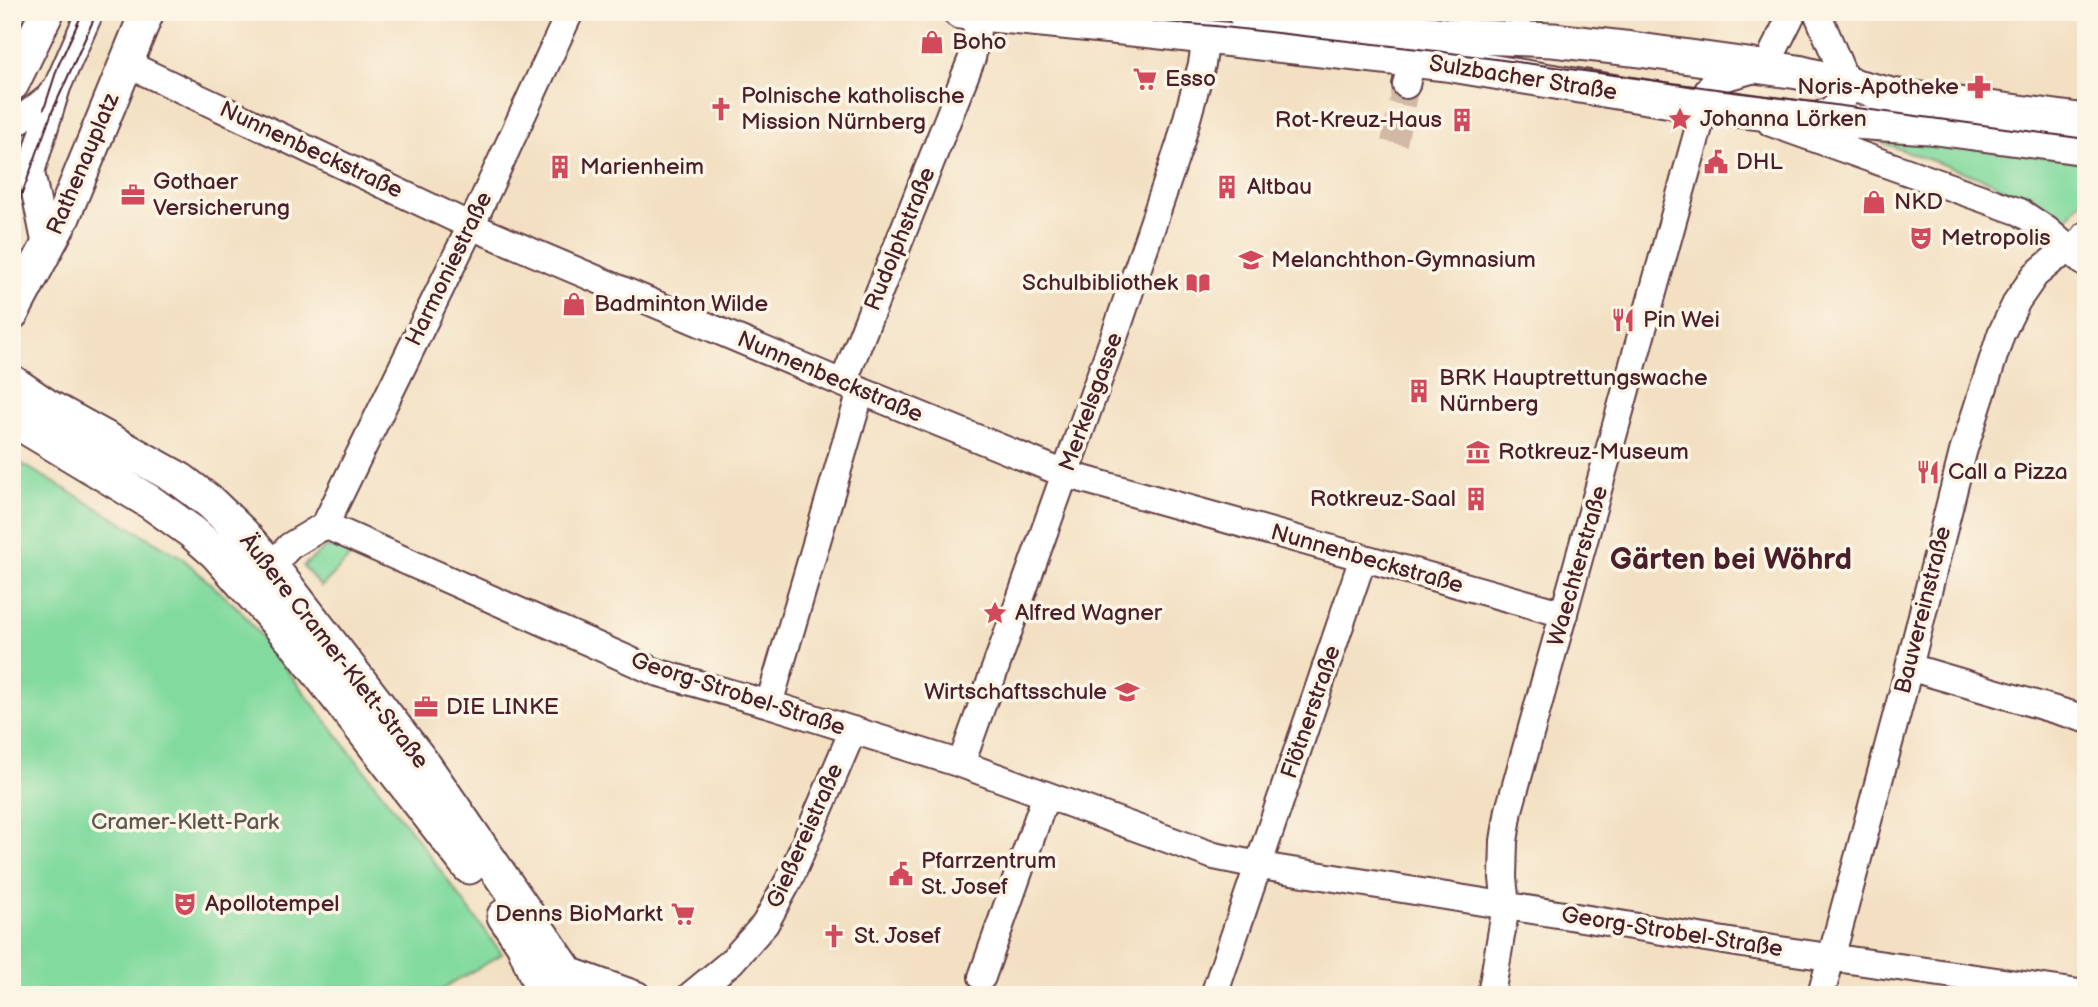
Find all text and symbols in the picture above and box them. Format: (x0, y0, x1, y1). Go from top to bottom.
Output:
shop icon: Boho (918, 28, 946, 56)
place label: Boho (952, 28, 1007, 56)
street label: Sulzbacher Straße (1427, 49, 1619, 107)
supermarket icon: Esso (1131, 65, 1159, 93)
place label: Esso (1165, 65, 1216, 93)
place label: Noris-Apotheke (1797, 73, 1959, 101)
pharmacy icon: Noris-Apotheke (1965, 73, 1993, 101)
place label: Polnische katholische Mission Nürnberg (741, 82, 965, 136)
street label: Rathenauplatz (41, 88, 126, 239)
street label: Nunnenbeckstraße (215, 95, 407, 205)
church icon: Polnische katholische Mission Nürnberg (707, 95, 735, 123)
place icon: Johanna Lörken (1666, 105, 1694, 133)
place label: Johanna Lörken (1700, 105, 1867, 133)
place label: Rot-Kreuz-Haus (1275, 106, 1442, 134)
building icon: Rot-Kreuz-Haus (1448, 106, 1476, 134)
public building icon: DHL (1702, 148, 1730, 176)
place label: DHL (1736, 148, 1784, 176)
building icon: Marienheim (546, 153, 574, 181)
place label: Marienheim (580, 153, 704, 181)
street label: Rudolphstraße (858, 163, 942, 315)
place label: Gothaer Versicherung (153, 168, 290, 222)
building icon: Altbau (1213, 173, 1241, 201)
place label: Altbau (1247, 173, 1312, 201)
office icon: Gothaer Versicherung (119, 181, 147, 209)
street label: Harmoniestraße (400, 187, 498, 351)
shop icon: NKD (1860, 188, 1888, 216)
place label: NKD (1894, 188, 1943, 216)
theatre icon: Metropolis (1907, 224, 1935, 252)
place label: Metropolis (1941, 224, 2051, 252)
school or university icon: Melanchthon-Gymnasium (1237, 246, 1265, 274)
place label: Melanchthon-Gymnasium (1271, 246, 1536, 274)
place label: Schulbibliothek (1022, 269, 1179, 297)
library icon: Schulbibliothek (1184, 269, 1212, 297)
shop icon: Badminton Wilde (560, 290, 588, 318)
place label: Badminton Wilde (594, 290, 768, 318)
restaurant icon: Pin Wei (1609, 306, 1637, 334)
place label: Pin Wei (1643, 306, 1720, 334)
street label: Nunnenbeckstraße (733, 325, 927, 429)
street label: Merkelsgasse (1053, 329, 1129, 475)
place label: BRK Hauptrettungswache Nürnberg (1439, 364, 1708, 418)
building icon: BRK Hauptrettungswache Nürnberg (1405, 377, 1433, 405)
museum icon: Rotkreuz-Museum (1464, 438, 1492, 466)
place label: Rotkreuz-Museum (1498, 438, 1689, 466)
restaurant icon: Call a Pizza (1914, 458, 1942, 486)
place label: Call a Pizza (1948, 458, 2068, 486)
street label: Waechterstraße (1542, 483, 1614, 649)
place label: Rotkreuz-Saal (1310, 485, 1456, 513)
building icon: Rotkreuz-Saal (1462, 485, 1490, 513)
street label: Nunnenbeckstraße (1268, 518, 1466, 600)
street label: Bauvereinstraße (1889, 523, 1957, 697)
street label: Äußere Cramer-Klett-Straße (233, 528, 435, 774)
district label: Gärten bei Wöhrd (1610, 542, 1852, 578)
place icon: Alfred Wagner (981, 599, 1009, 627)
place label: Alfred Wagner (1015, 599, 1163, 627)
street label: Flötnerstraße (1275, 642, 1347, 782)
street label: Georg-Strobel-Straße (627, 646, 849, 742)
place label: Wirtschaftsschule (924, 678, 1107, 706)
school or university icon: Wirtschaftsschule (1113, 678, 1141, 706)
office icon: DIE LINKE (412, 693, 440, 721)
place label: DIE LINKE (446, 693, 559, 721)
street label: Gießereistraße (761, 759, 849, 913)
park label: Cramer-Klett-Park (91, 808, 280, 836)
place label: Pfarrzentrum St. Josef (921, 847, 1056, 901)
public building icon: Pfarrzentrum St. Josef (887, 860, 915, 888)
theatre icon: Apollotempel (171, 890, 199, 918)
place label: Apollotempel (205, 890, 339, 918)
place label: Denns BioMarkt (495, 900, 663, 928)
supermarket icon: Denns BioMarkt (669, 900, 697, 928)
street label: Georg-Strobel-Straße (1559, 901, 1785, 963)
church icon: St. Josef (820, 922, 848, 950)
place label: St. Josef (854, 922, 941, 950)

